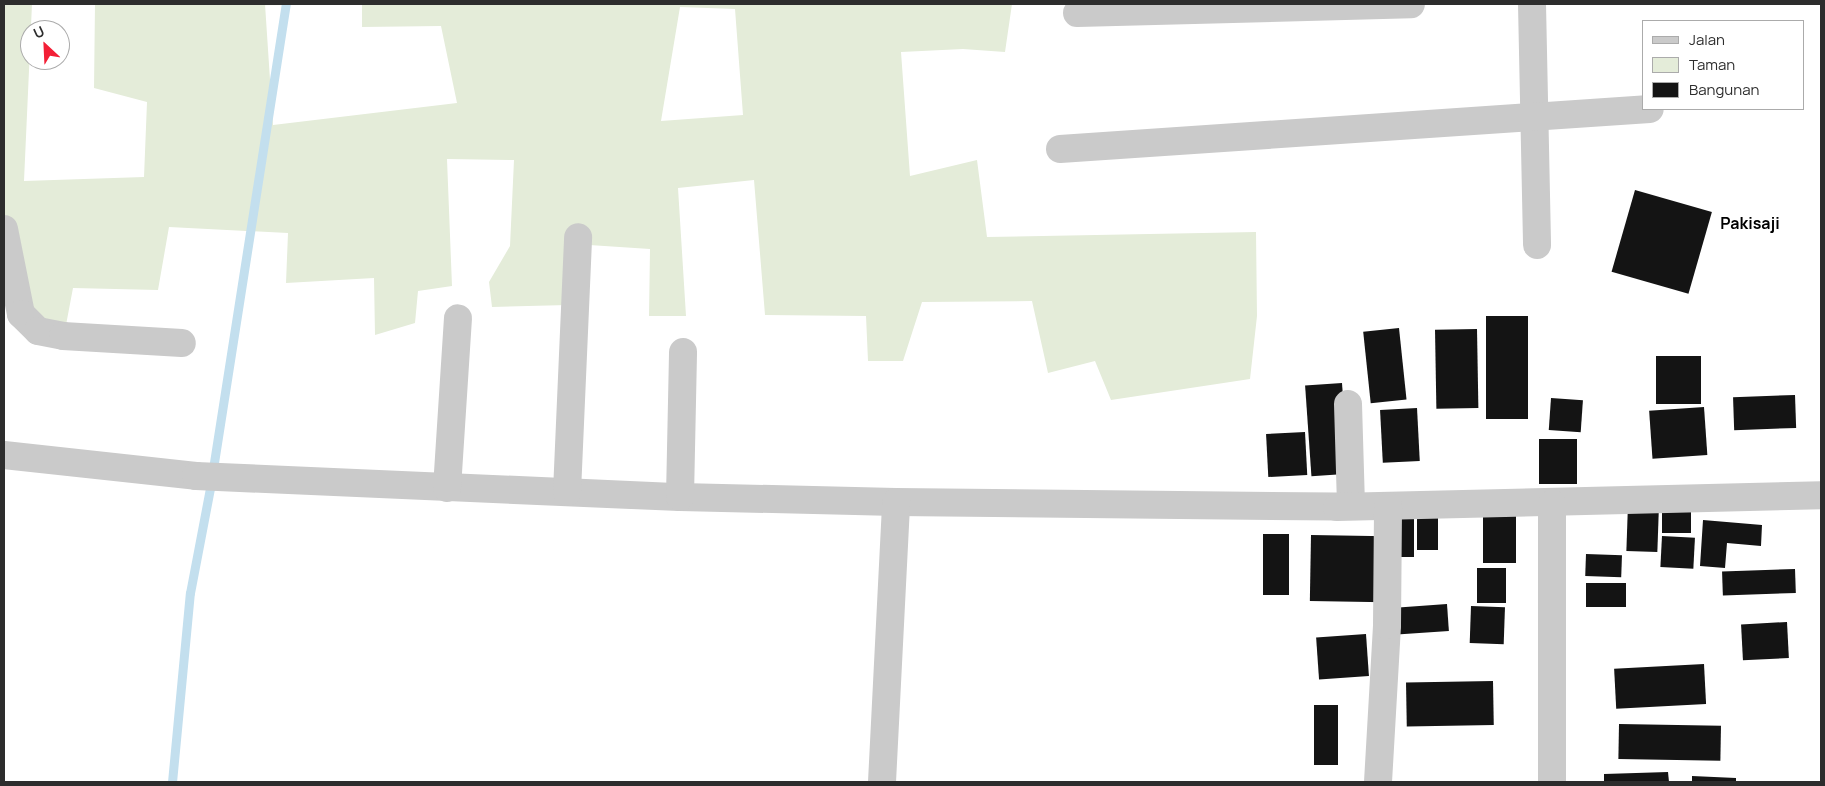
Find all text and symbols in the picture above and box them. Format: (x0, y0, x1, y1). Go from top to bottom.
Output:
north arrow (20, 20, 70, 70)
legend (1642, 20, 1805, 110)
text: U (30, 21, 47, 43)
text: Jalan (1689, 29, 1725, 50)
text: Taman (1689, 54, 1735, 75)
text: Bangunan (1689, 79, 1759, 100)
district label: Pakisaji (1720, 213, 1780, 233)

